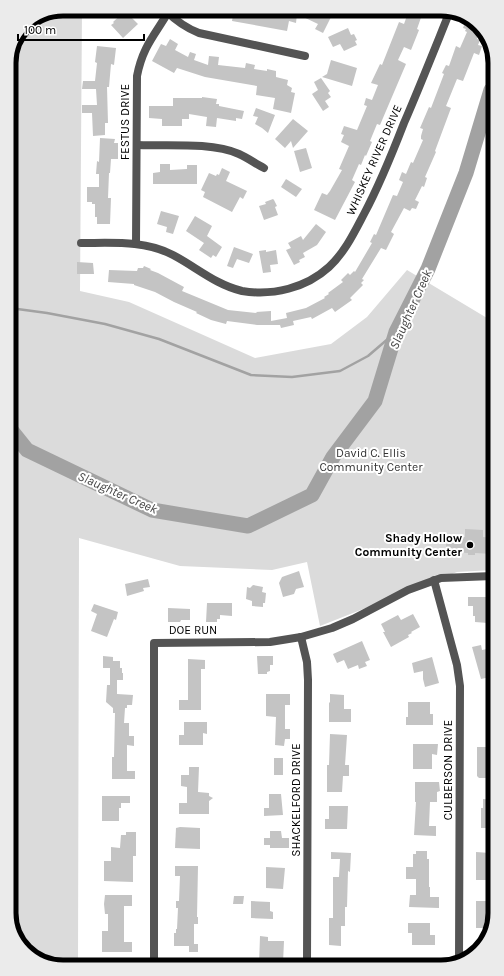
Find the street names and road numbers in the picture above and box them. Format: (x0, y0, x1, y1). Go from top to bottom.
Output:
street label: FESTUS DRIVE (118, 84, 132, 160)
street label: WHISKEY RIVER DRIVE (343, 103, 405, 217)
street label: DOE RUN (169, 623, 217, 637)
street label: CULBERSON DRIVE (441, 720, 455, 820)
street label: SHACKELFORD DRIVE (289, 743, 303, 857)

